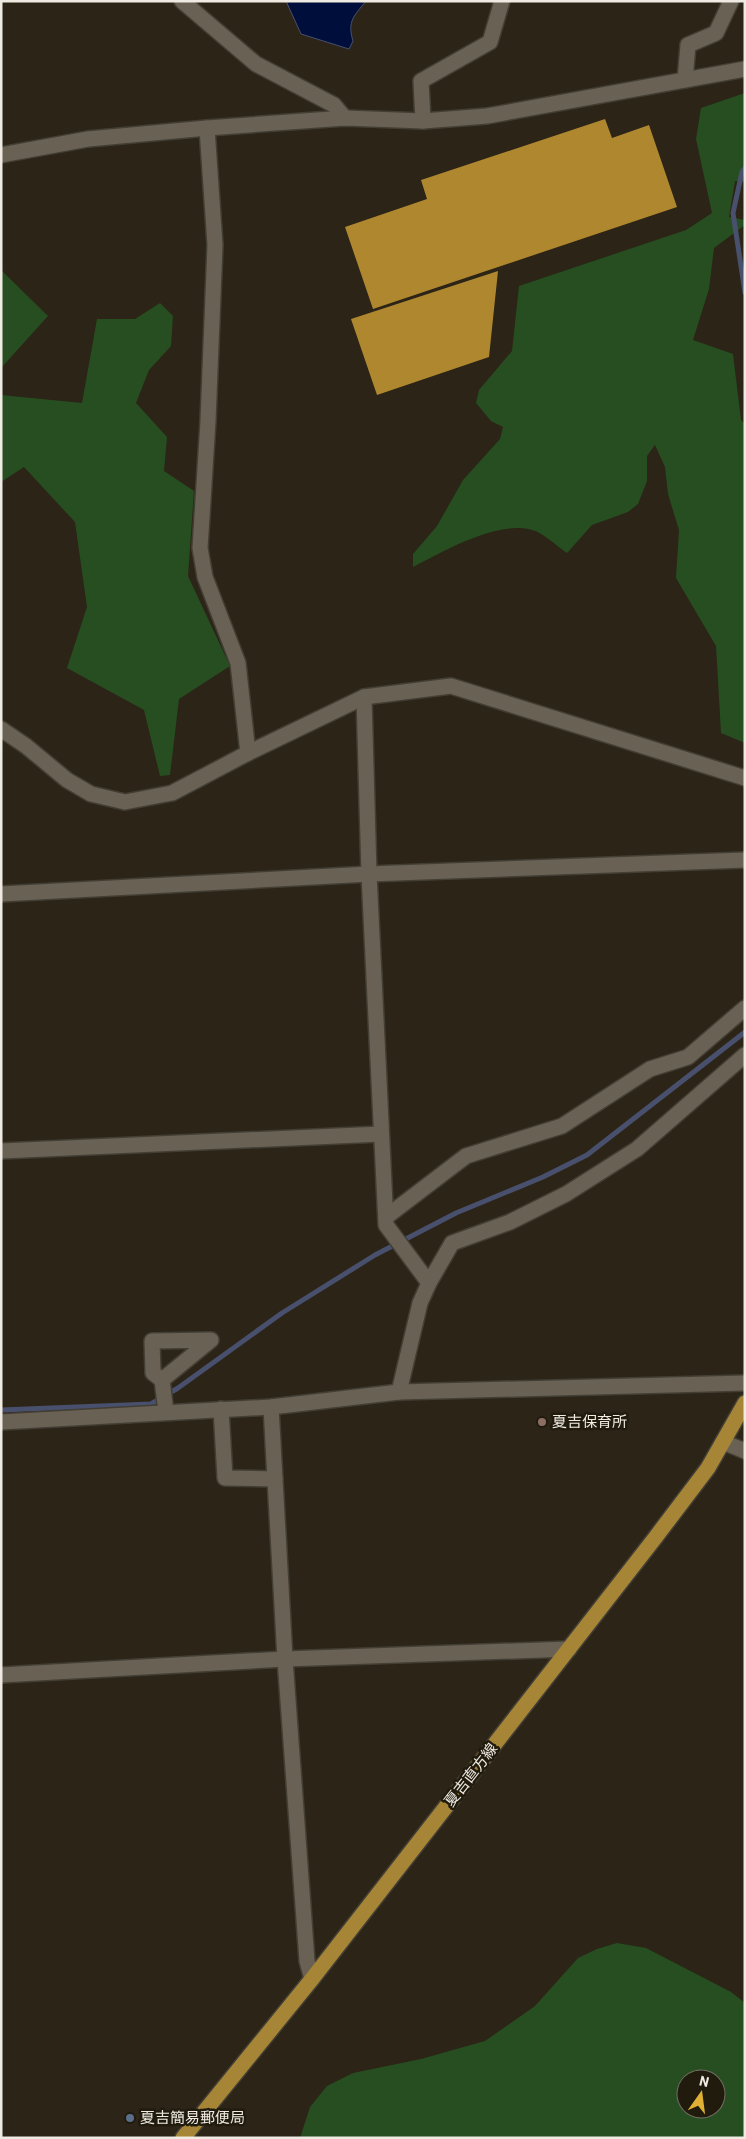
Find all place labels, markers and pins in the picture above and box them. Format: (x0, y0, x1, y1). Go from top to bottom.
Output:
place label: 夏吉保育所 (552, 1412, 627, 1430)
marker: 夏吉保育所 (536, 1416, 548, 1428)
place label: 夏吉簡易郵便局 (140, 2108, 245, 2126)
marker: 夏吉簡易郵便局 (124, 2112, 136, 2124)

